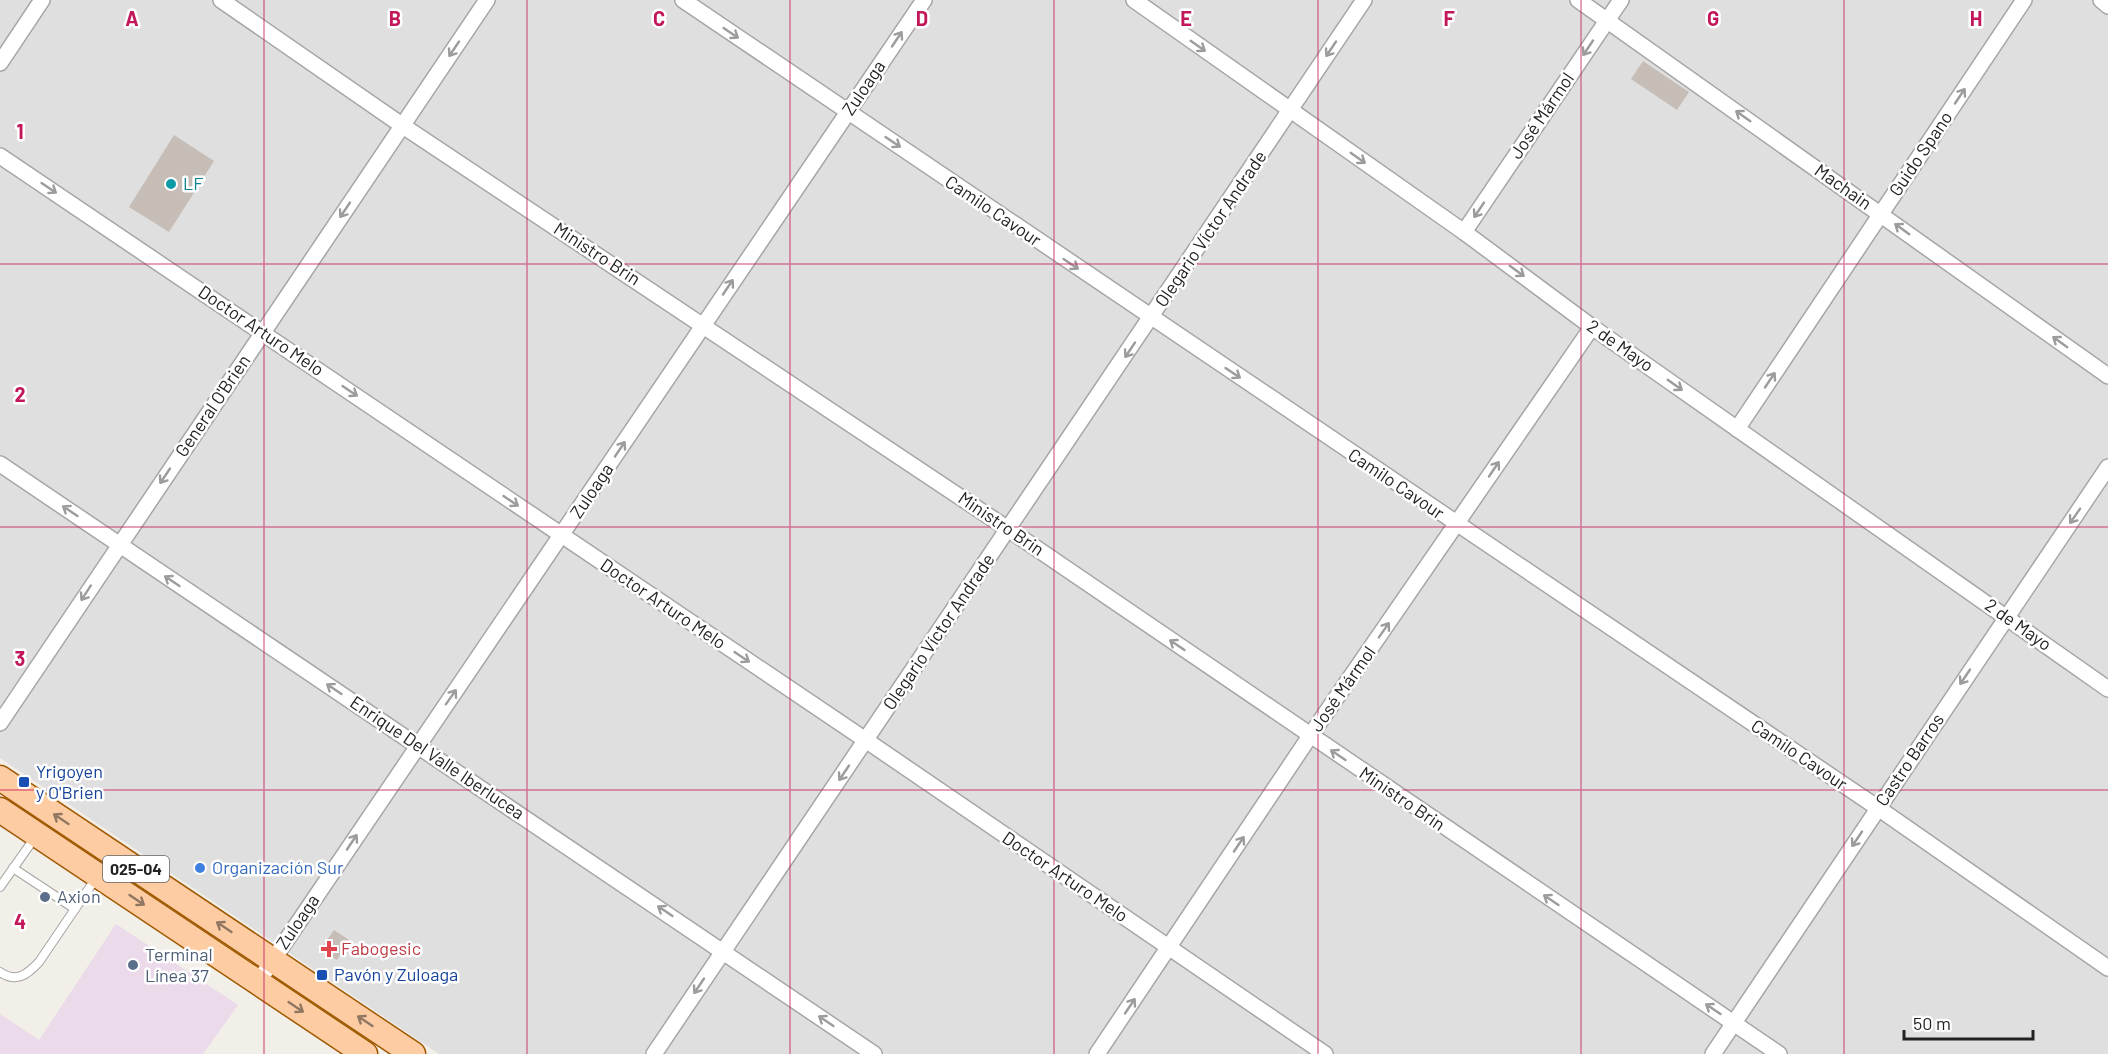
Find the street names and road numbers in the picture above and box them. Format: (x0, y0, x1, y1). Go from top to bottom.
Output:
street label: Zuloaga (837, 56, 889, 119)
street label: José Mármol (1504, 68, 1578, 163)
street label: Guido Spano (1884, 107, 1957, 200)
street label: Olegario Víctor Andrade (1150, 146, 1271, 311)
street label: Machain (1811, 159, 1876, 214)
street label: Camilo Cavour (941, 170, 1046, 251)
street label: Ministro Brin (550, 217, 645, 289)
street label: Doctor Arturo Melo (195, 280, 329, 380)
street label: 2 de Mayo (1583, 314, 1658, 376)
street label: General O'Brien (170, 350, 254, 461)
street label: Camilo Cavour (1344, 443, 1449, 524)
street label: Zuloaga (565, 459, 617, 522)
street label: Ministro Brin (954, 486, 1049, 560)
street label: Olegario Víctor Andrade (878, 549, 999, 714)
street label: Doctor Arturo Melo (597, 553, 731, 653)
street label: 2 de Mayo (1981, 593, 2056, 655)
street label: José Mármol (1305, 641, 1380, 735)
street label: Enrique Del Valle Iberlucea (346, 691, 529, 824)
street label: Castro Barros (1870, 709, 1948, 810)
street label: Camilo Cavour (1747, 714, 1852, 795)
street label: Ministro Brin (1355, 761, 1450, 835)
street label: Doctor Arturo Melo (999, 826, 1133, 926)
road number: 025-04 (103, 856, 169, 882)
street label: Zuloaga (271, 890, 323, 953)

